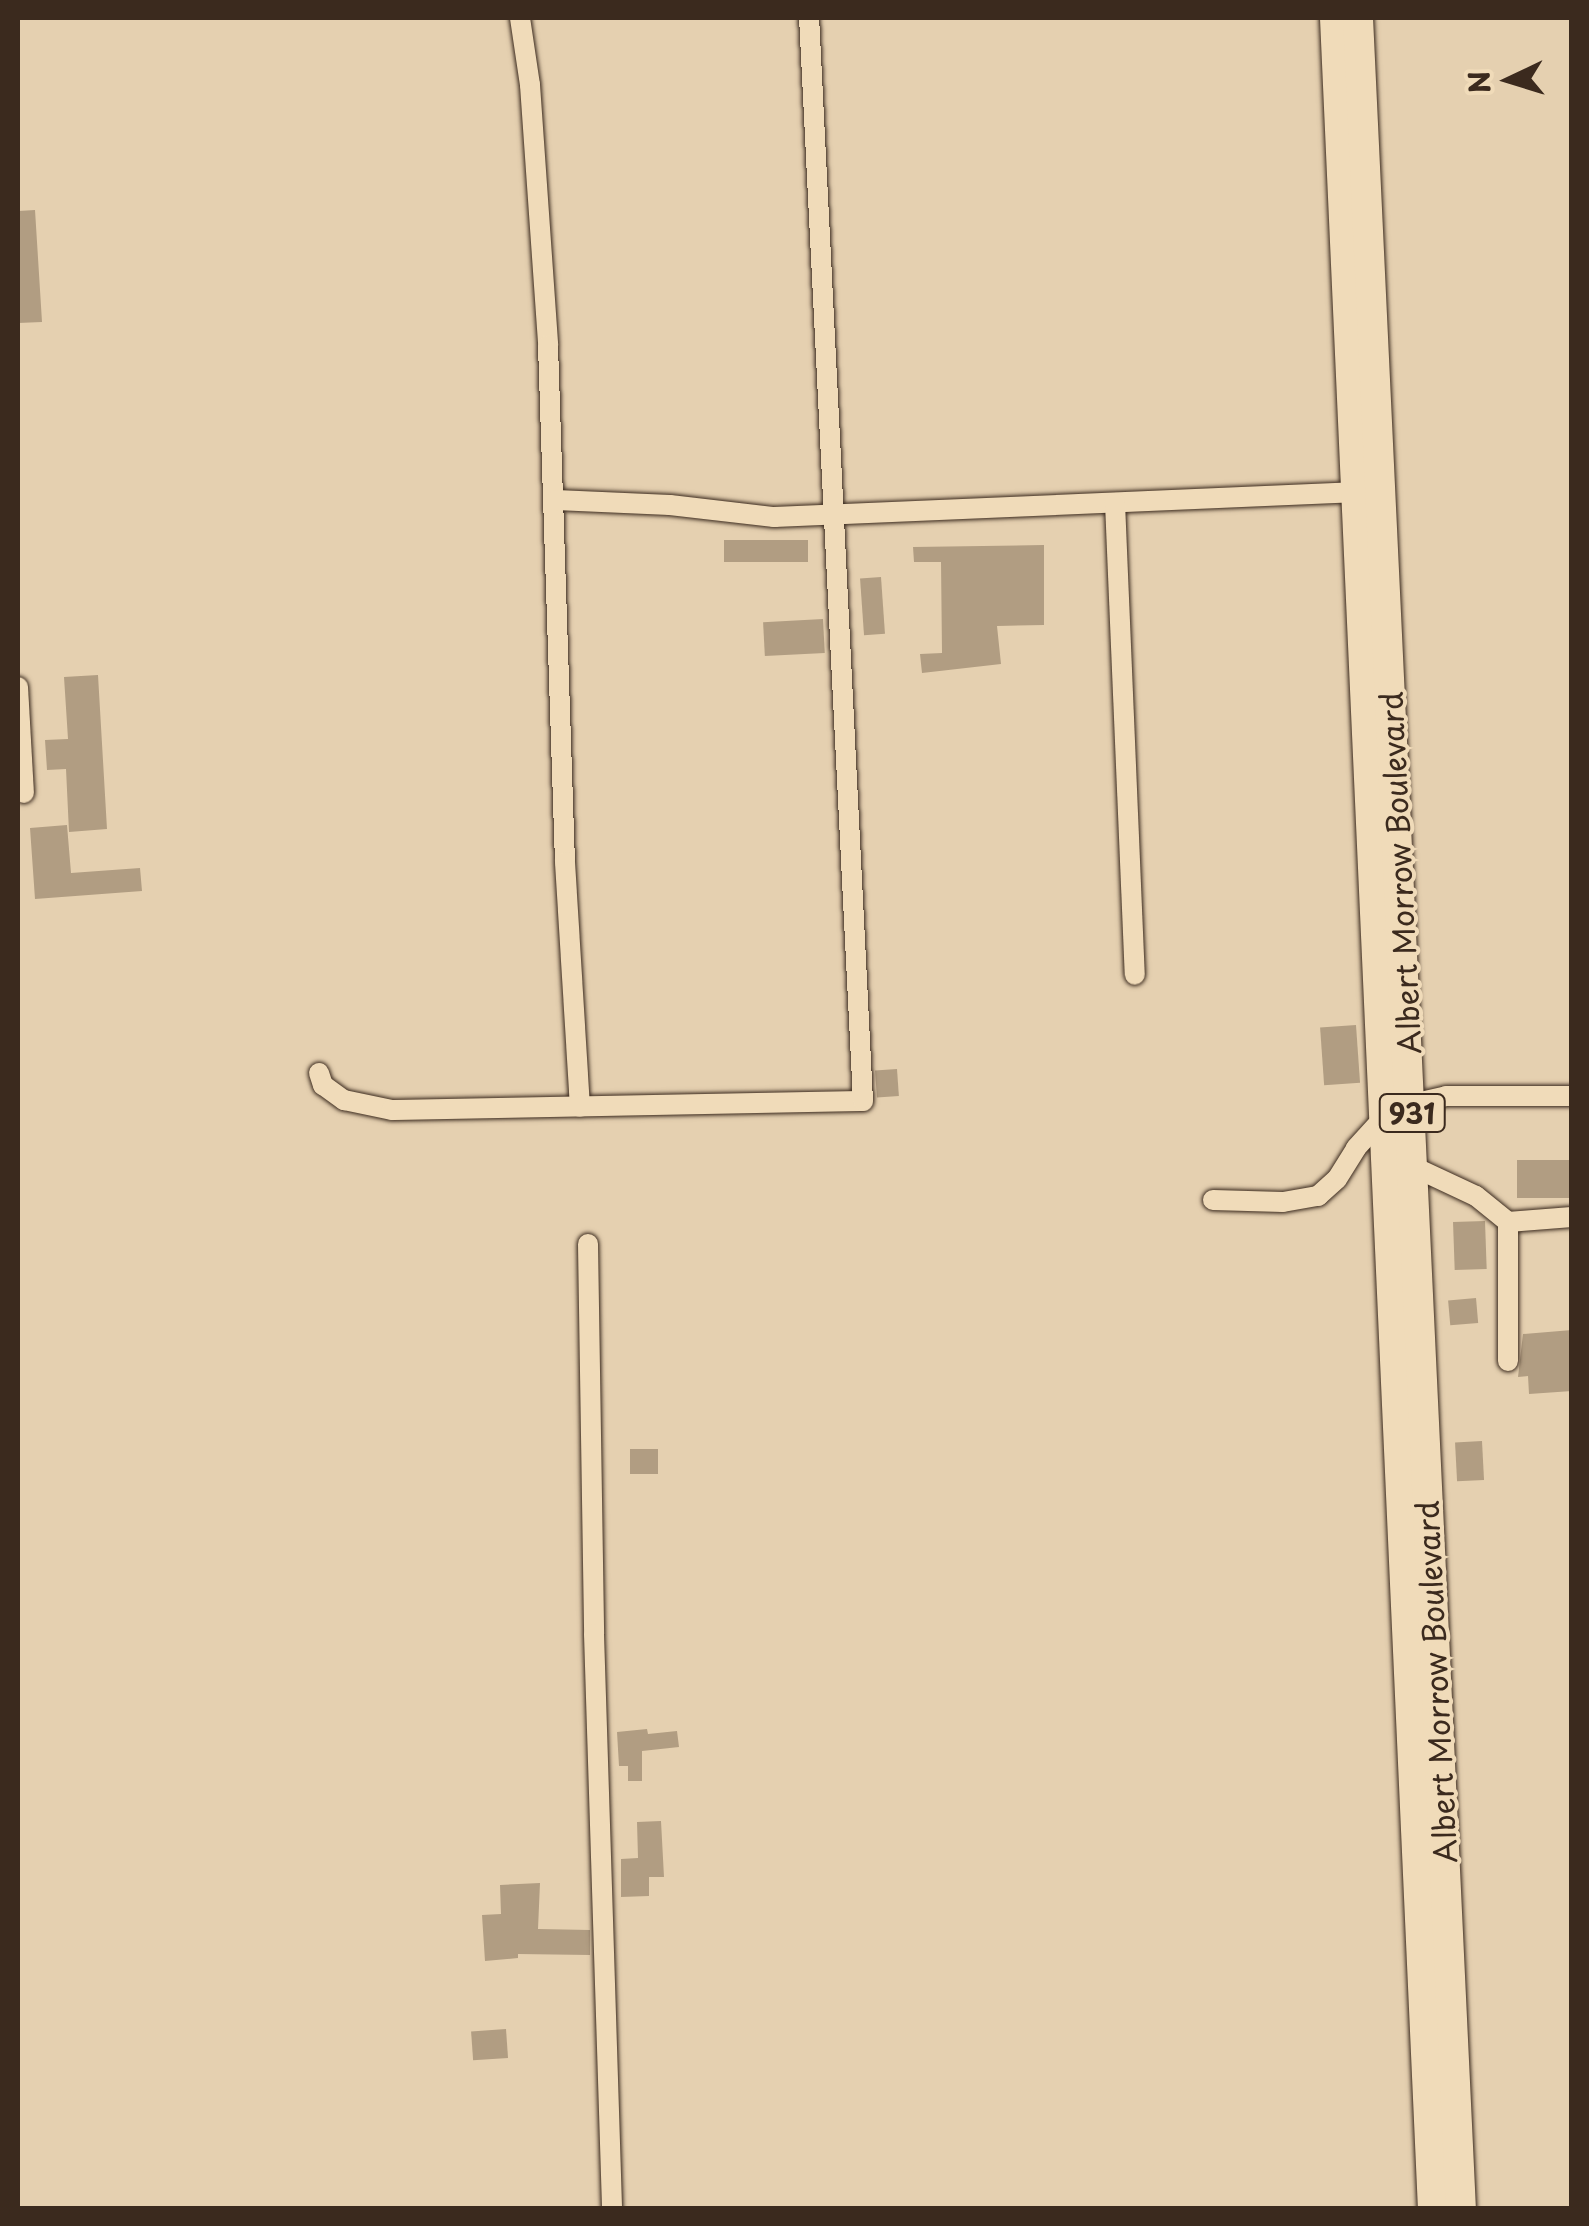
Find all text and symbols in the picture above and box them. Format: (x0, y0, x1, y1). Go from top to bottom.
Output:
north arrow (1459, 30, 1559, 130)
text: N (1456, 70, 1501, 95)
street label: Albert Morrow Boulevard (1372, 690, 1428, 1056)
road number: 931 (1377, 1090, 1447, 1136)
street label: Albert Morrow Boulevard (1408, 1499, 1464, 1865)

